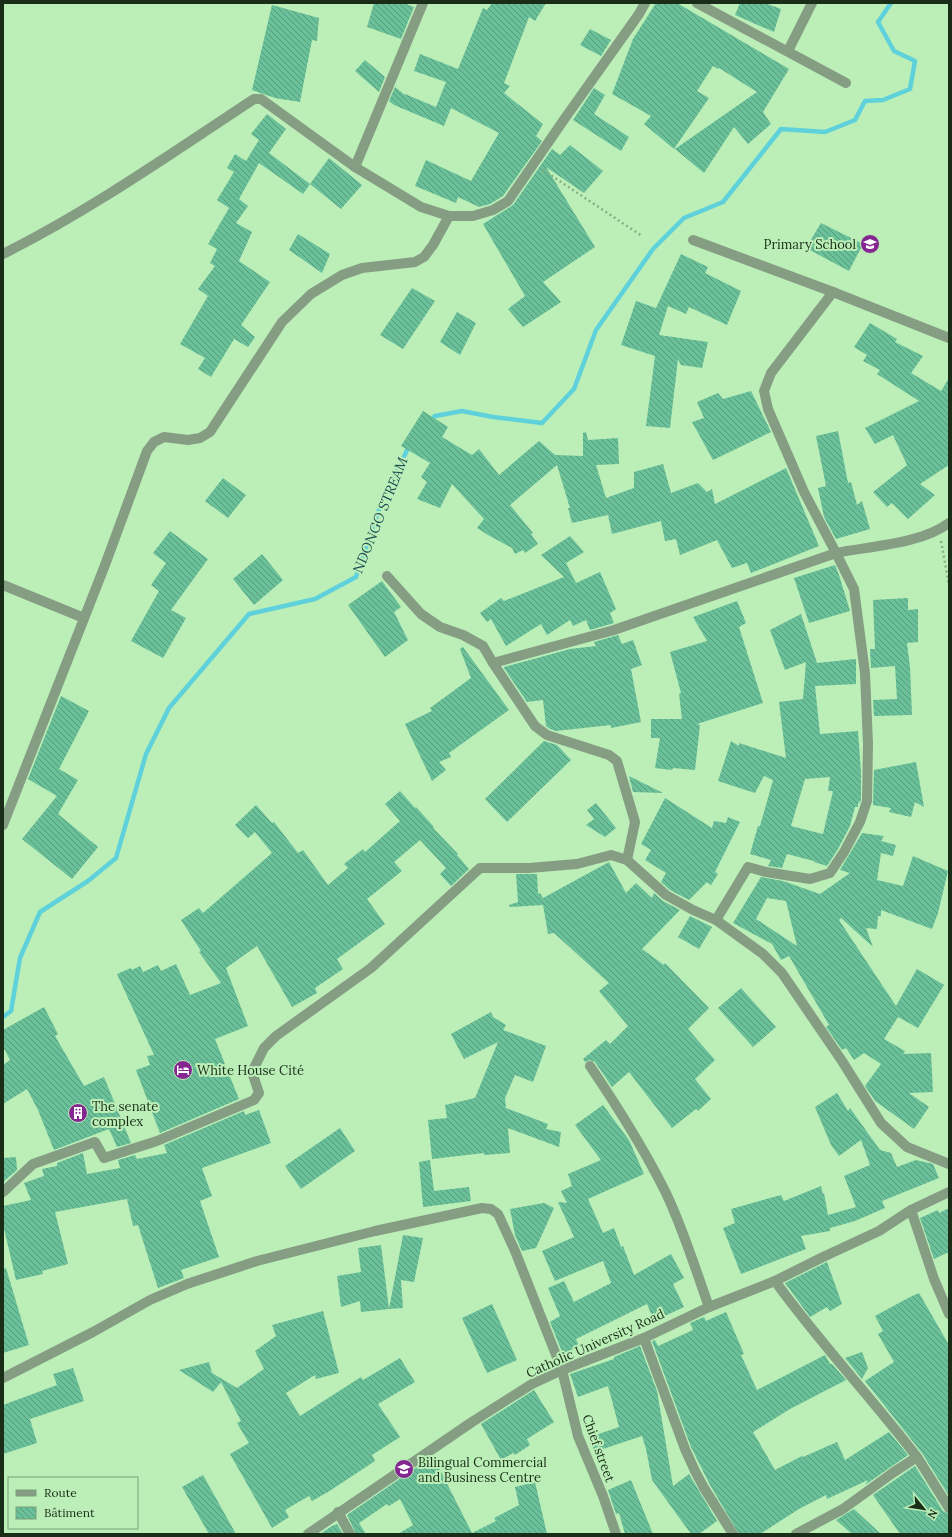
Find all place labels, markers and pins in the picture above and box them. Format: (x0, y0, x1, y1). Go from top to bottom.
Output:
school or university icon: Primary School (859, 233, 881, 255)
place label: Primary School (764, 236, 856, 253)
hotel icon: White House Cité (172, 1059, 194, 1081)
place label: White House Cité (197, 1062, 304, 1079)
place label: The senate complex (92, 1098, 158, 1130)
building icon: The senate complex (67, 1102, 89, 1124)
place label: Bilingual Commercial and Business Centre (418, 1454, 547, 1486)
school or university icon: Bilingual Commercial and Business Centre (393, 1458, 415, 1480)

